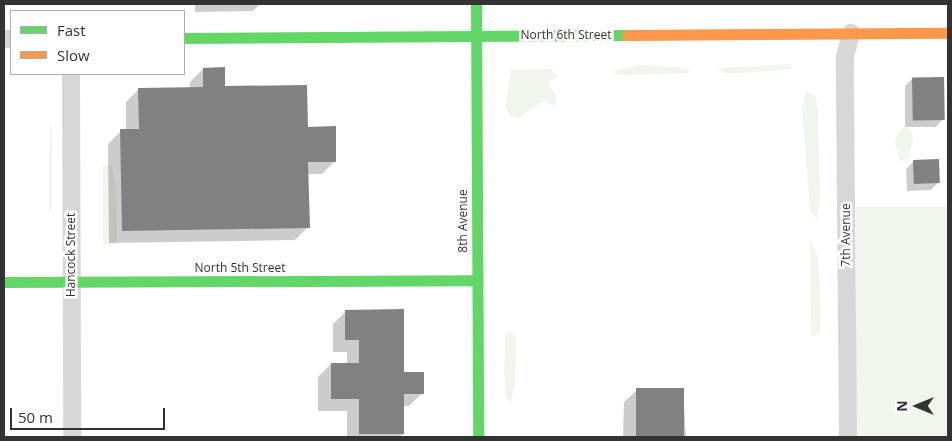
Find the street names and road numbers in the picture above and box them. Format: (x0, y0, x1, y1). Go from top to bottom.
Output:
street label: North 6th Street (520, 28, 612, 42)
street label: 8th Avenue (456, 189, 470, 253)
street label: 7th Avenue (839, 203, 853, 267)
street label: Hancock Street (64, 213, 78, 297)
street label: North 5th Street (194, 261, 286, 275)

